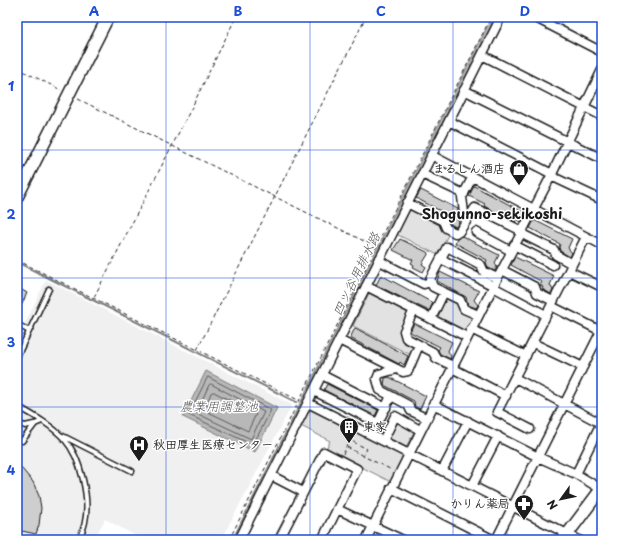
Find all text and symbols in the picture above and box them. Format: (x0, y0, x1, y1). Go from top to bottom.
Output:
text: A (89, 1, 99, 20)
text: B (234, 1, 243, 20)
text: C (376, 1, 386, 20)
text: D (520, 1, 530, 20)
text: 1 (8, 76, 14, 95)
shop icon: まるしん酒店 (508, 158, 530, 186)
place label: まるしん酒店 (433, 159, 505, 177)
district label: Shogunno-sekikoshi (422, 203, 562, 224)
text: 2 (6, 204, 16, 223)
water label: 四ツ谷用排水路 (327, 228, 384, 319)
text: 3 (7, 332, 16, 351)
water label: 農業用調整池 (180, 396, 259, 415)
building icon: 東家 (338, 416, 360, 444)
place label: 東家 (363, 417, 387, 435)
hospital icon: 秋田厚生医療センター (128, 434, 150, 462)
place label: 秋田厚生医療センター (153, 435, 273, 453)
text: 4 (7, 460, 16, 479)
north arrow (541, 479, 581, 519)
pharmacy icon: かりん薬局 (513, 493, 535, 521)
place label: かりん薬局 (450, 494, 510, 512)
text: N (543, 496, 562, 513)

